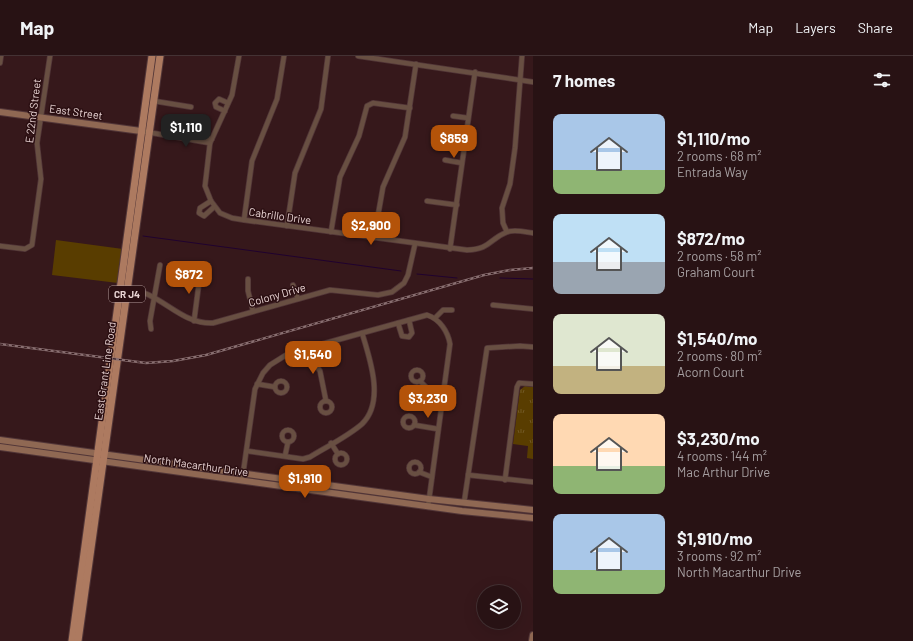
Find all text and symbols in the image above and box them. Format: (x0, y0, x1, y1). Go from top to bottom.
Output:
text: Map (20, 16, 54, 39)
text: Map (748, 19, 773, 36)
text: Layers (795, 19, 836, 36)
text: Share (858, 19, 893, 36)
icon: filters (871, 69, 893, 91)
text: 7 homes (553, 70, 615, 90)
street label: E 22nd Street (22, 78, 43, 144)
street label: East Street (49, 101, 104, 122)
pin: $1,110 (153, 114, 219, 148)
text: $1,110 (170, 119, 202, 135)
pin: $859 (430, 125, 478, 159)
text: $1,110/mo (677, 128, 750, 148)
text: $859 (440, 130, 468, 146)
icon: home (585, 130, 633, 178)
text: 2 rooms · 68 m² (677, 148, 761, 164)
text: Entrada Way (677, 164, 748, 180)
street label: Cabrillo Drive (248, 205, 312, 226)
pin: $2,900 (338, 212, 404, 246)
text: $2,900 (351, 217, 391, 233)
text: $872/mo (677, 228, 745, 248)
icon: home (585, 230, 633, 278)
text: 2 rooms · 58 m² (677, 248, 761, 264)
pin: $872 (165, 261, 213, 295)
text: Graham Court (677, 264, 755, 280)
text: $872 (175, 266, 203, 282)
street label: Colony Drive (247, 280, 307, 309)
road number: CR J4 (109, 286, 145, 302)
street label: East Grant Line Road (91, 321, 118, 421)
text: $1,540/mo (677, 328, 758, 348)
icon: home (585, 330, 633, 378)
pin: $1,540 (280, 341, 346, 375)
text: $1,540 (294, 346, 332, 362)
text: 2 rooms · 80 m² (677, 348, 762, 364)
text: Acorn Court (677, 364, 744, 380)
pin: $3,230 (395, 385, 461, 419)
text: $3,230 (408, 390, 448, 406)
text: $3,230/mo (677, 428, 760, 448)
icon: home (585, 430, 633, 478)
text: 4 rooms · 144 m² (677, 448, 767, 464)
street label: North Macarthur Drive (143, 451, 249, 478)
text: Mac Arthur Drive (677, 464, 770, 480)
pin: $1,910 (272, 465, 338, 499)
text: $1,910 (288, 470, 322, 486)
text: $1,910/mo (677, 528, 753, 548)
icon: home (585, 530, 633, 578)
text: 3 rooms · 92 m² (677, 548, 761, 564)
text: North Macarthur Drive (677, 564, 801, 580)
map controls (477, 585, 521, 629)
button: layers (477, 585, 521, 629)

